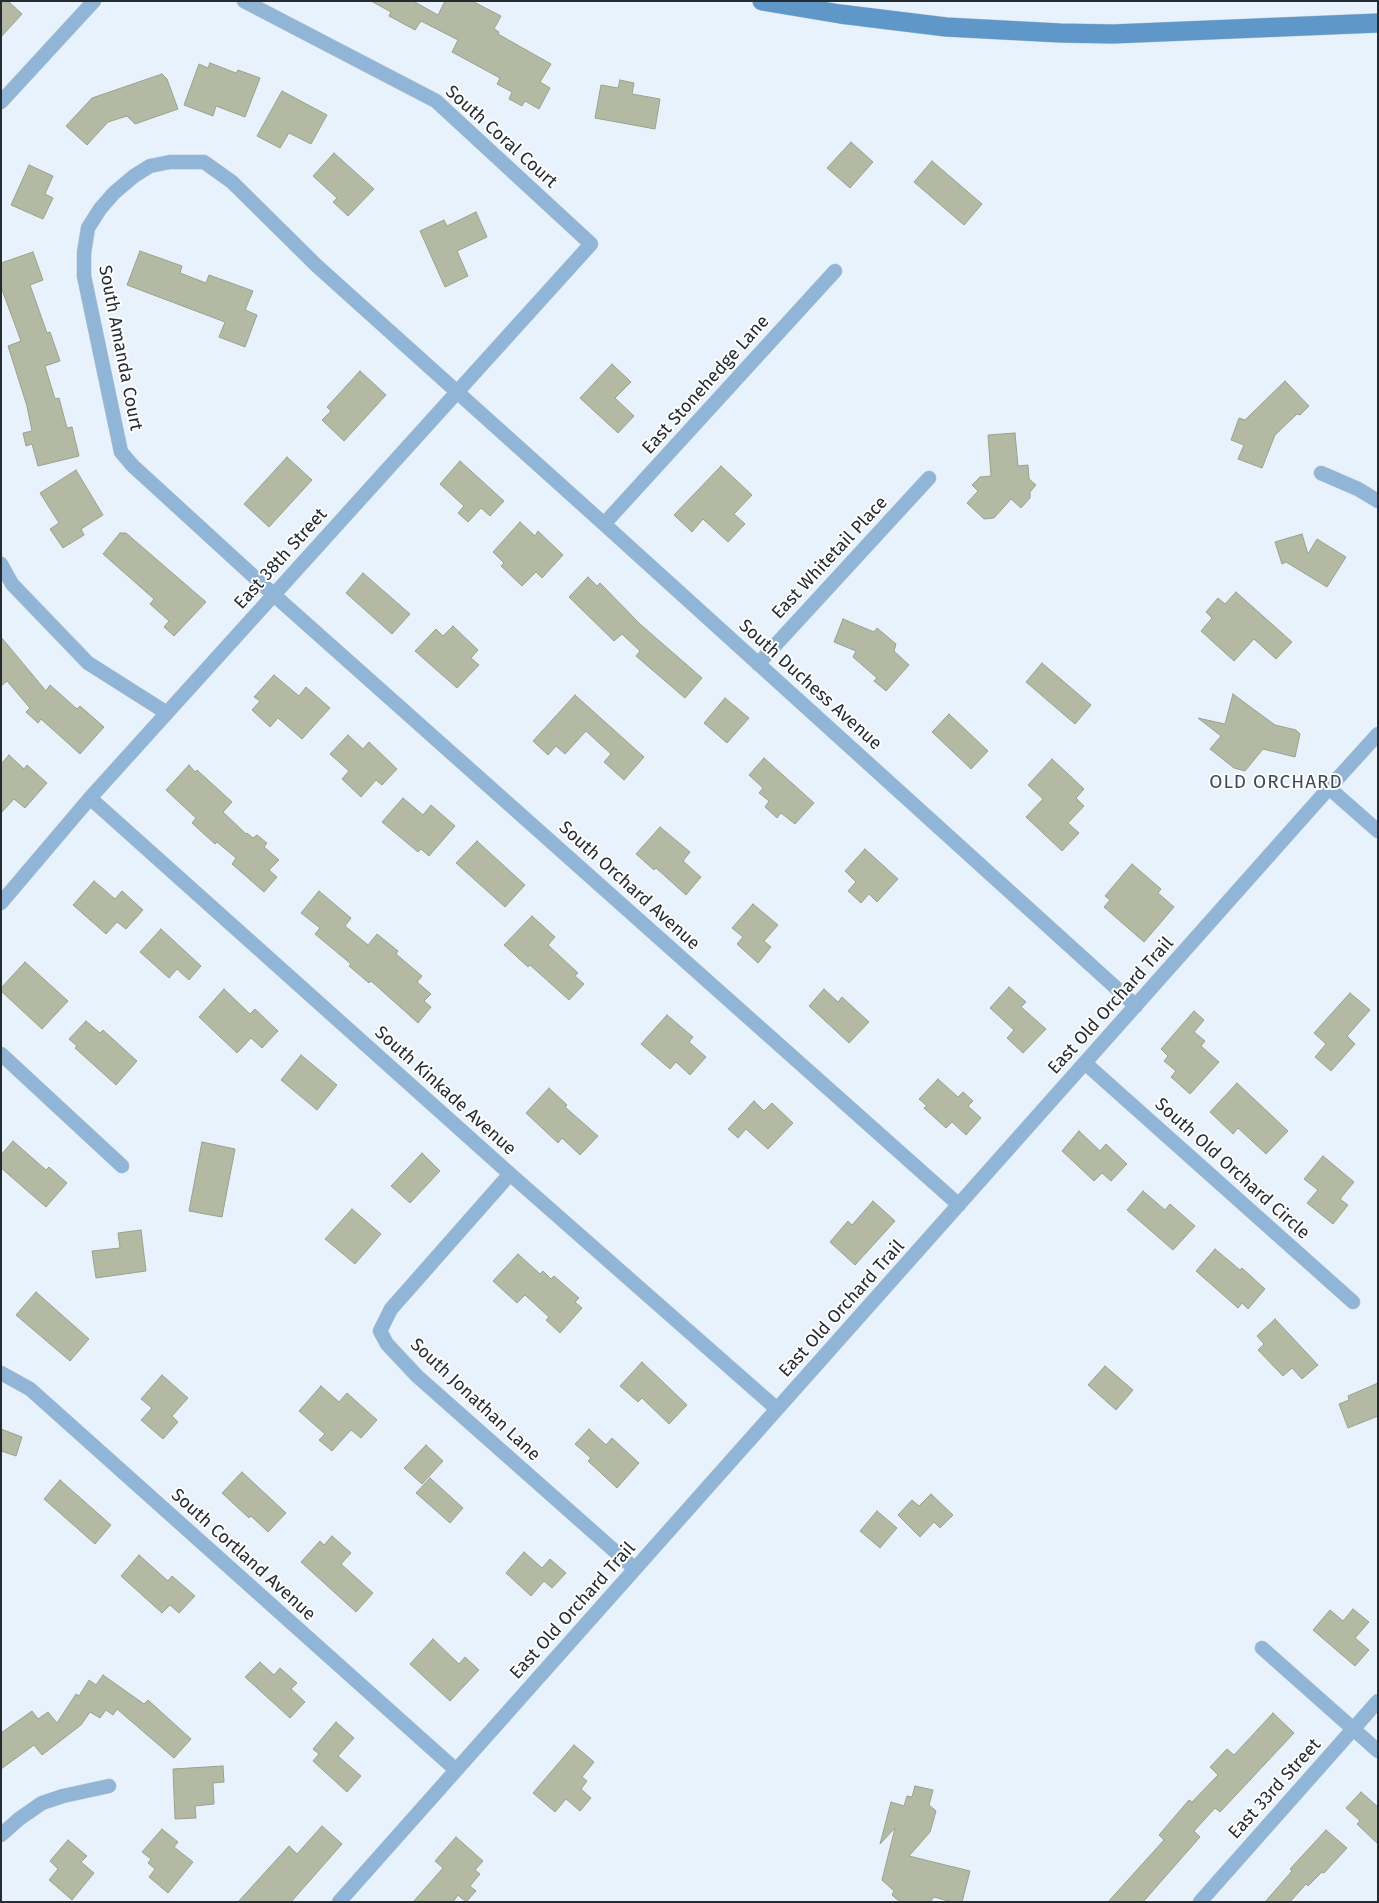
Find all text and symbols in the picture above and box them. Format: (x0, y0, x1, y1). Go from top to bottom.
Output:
street label: South Coral Court (441, 81, 561, 193)
street label: South Amanda Court (93, 263, 147, 433)
street label: East Stonehedge Lane (638, 311, 774, 459)
street label: East Whitetail Place (768, 492, 892, 624)
street label: East 38th Street (230, 504, 332, 614)
street label: South Duchess Avenue (734, 615, 886, 755)
district label: OLD ORCHARD (1208, 772, 1344, 794)
street label: South Orchard Avenue (554, 817, 704, 955)
street label: East Old Orchard Trail (1044, 933, 1178, 1079)
street label: South Kinkade Avenue (370, 1022, 520, 1160)
street label: South Old Orchard Circle (1150, 1094, 1314, 1244)
street label: East Old Orchard Trail (775, 1236, 909, 1382)
street label: South Jonathan Lane (405, 1334, 545, 1466)
street label: South Cortland Avenue (166, 1484, 320, 1626)
street label: East Old Orchard Trail (506, 1538, 640, 1684)
street label: East 33rd Street (1224, 1734, 1326, 1844)

